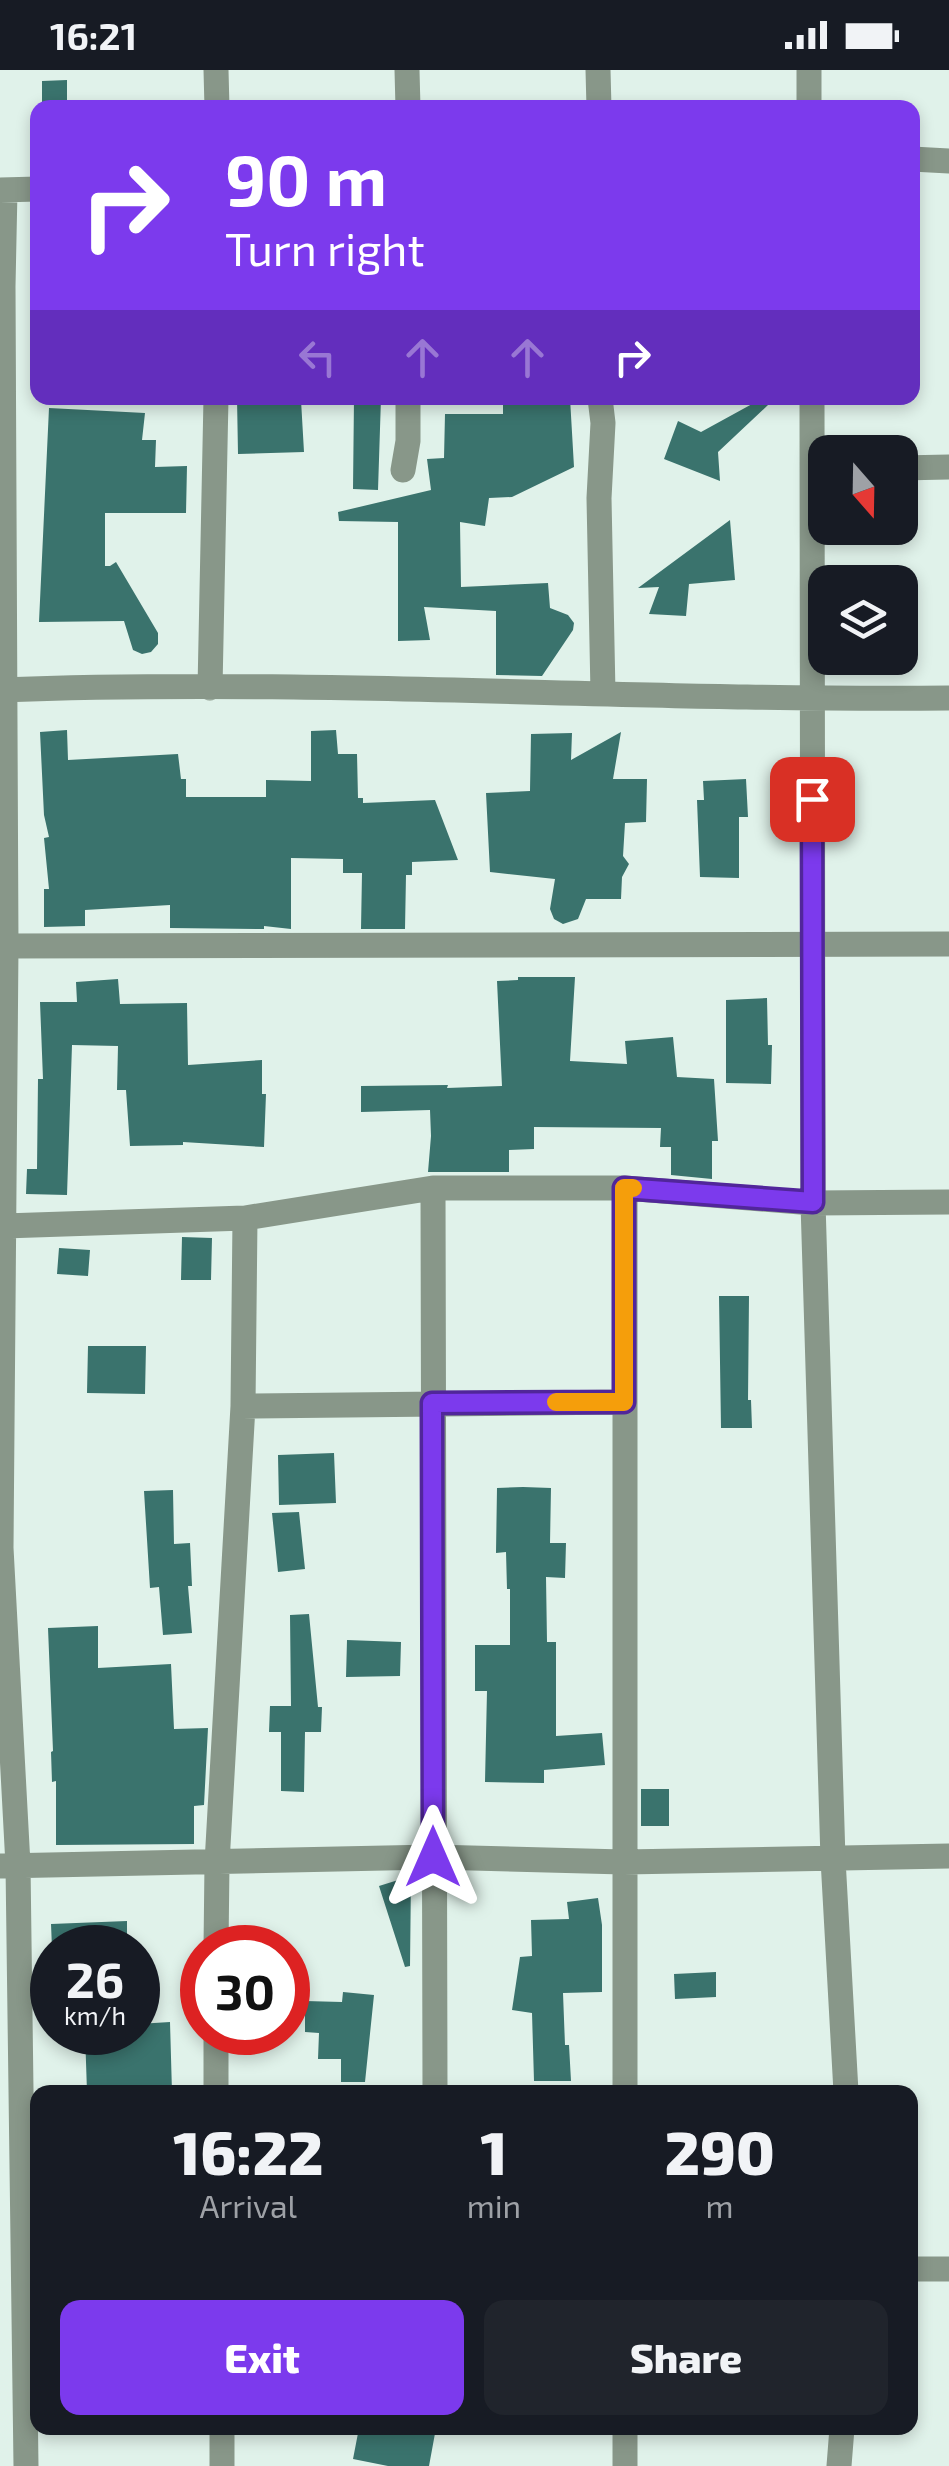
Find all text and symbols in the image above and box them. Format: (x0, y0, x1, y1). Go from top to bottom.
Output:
text: 16:21 (50, 12, 137, 58)
text: 90 m (225, 136, 387, 220)
icon: right (60, 140, 190, 270)
text: Turn right (225, 221, 425, 275)
icon: left (290, 330, 345, 385)
icon: ahead (395, 330, 450, 385)
icon: ahead (500, 330, 555, 385)
icon: right (605, 330, 660, 385)
north arrow (808, 435, 918, 545)
map controls (808, 435, 918, 675)
button: layers (808, 565, 918, 675)
pin (770, 757, 855, 842)
icon: arrive (785, 772, 840, 827)
position arrow (381, 1805, 485, 1909)
speed limit sign: 30 (180, 1925, 310, 2055)
text: 26 (66, 1948, 124, 2008)
text: km/h (64, 2000, 126, 2030)
text: 16:22 (173, 2115, 323, 2187)
text: 1 (480, 2115, 507, 2187)
text: 290 (664, 2115, 775, 2187)
text: Arrival (200, 2186, 297, 2224)
text: min (467, 2186, 521, 2224)
text: m (706, 2186, 734, 2224)
button: Exit (60, 2300, 464, 2415)
button: Share (484, 2300, 888, 2415)

